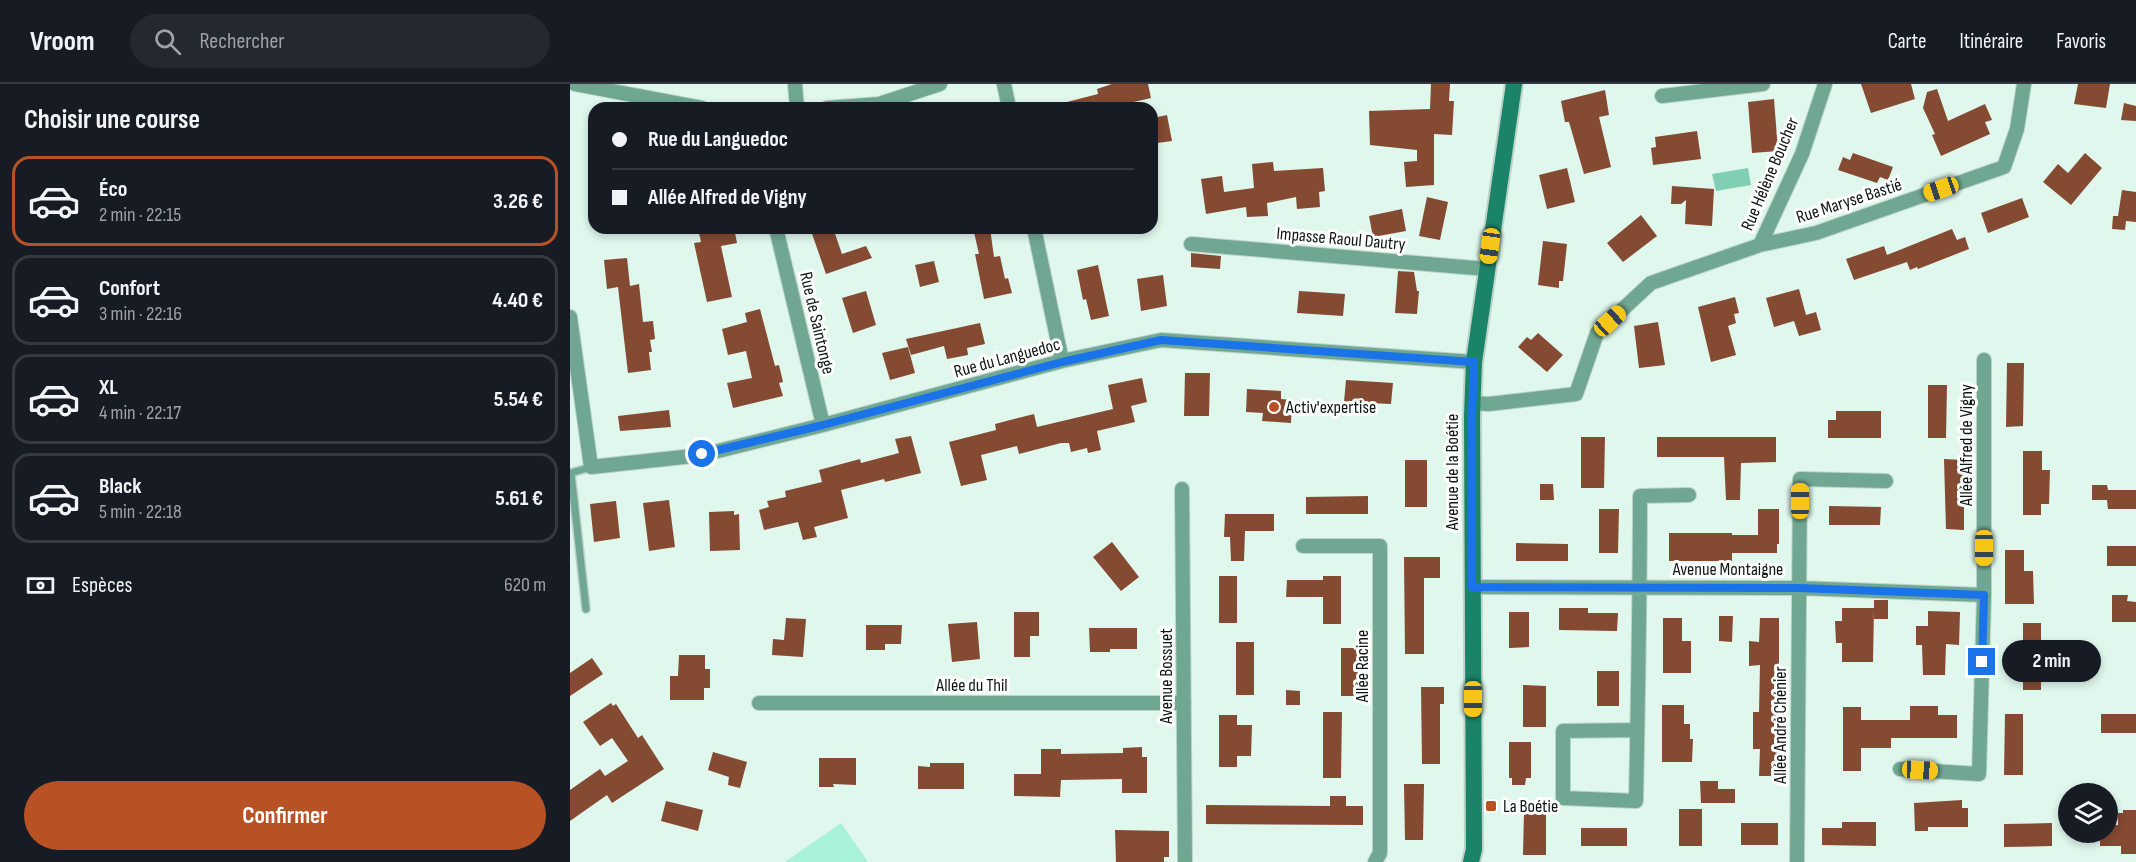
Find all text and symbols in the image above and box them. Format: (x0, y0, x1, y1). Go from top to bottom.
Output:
search box (130, 14, 550, 68)
text: Vroom (30, 25, 94, 58)
icon: search (151, 25, 184, 58)
text: Rechercher (199, 28, 285, 55)
text: Carte (1888, 29, 1927, 54)
text: Itinéraire (1960, 29, 2023, 54)
text: Favoris (2056, 29, 2106, 54)
text: Choisir une course (24, 104, 200, 136)
street label: Rue Hélène Boucher (1737, 114, 1803, 234)
text: Rue du Languedoc (648, 126, 788, 153)
icon: car (27, 174, 81, 228)
street label: Rue Maryse Bastié (1793, 174, 1905, 228)
car (1921, 175, 1961, 203)
text: Éco (99, 176, 127, 203)
text: Allée Alfred de Vigny (648, 184, 807, 211)
text: 3.26 € (493, 188, 543, 215)
text: 2 min · 22:15 (99, 203, 181, 227)
street label: Impasse Raoul Dautry (1276, 223, 1406, 255)
car (1479, 227, 1501, 265)
street label: Rue de Saintonge (795, 270, 839, 376)
icon: car (27, 273, 81, 327)
text: Confort (99, 275, 160, 302)
text: 4.40 € (492, 287, 543, 314)
text: 3 min · 22:16 (99, 302, 182, 326)
car (1591, 302, 1629, 340)
street label: Rue du Languedoc (952, 334, 1062, 382)
icon: car (27, 372, 81, 426)
text: XL (99, 374, 118, 401)
street label: Allée Alfred de Vigny (1956, 384, 1977, 507)
text: 5.54 € (494, 386, 543, 413)
place label: Activ'expertise (1285, 397, 1376, 418)
marker: Activ'expertise (1267, 400, 1281, 414)
text: 4 min · 22:17 (99, 401, 181, 425)
street label: Avenue de la Boétie (1442, 414, 1463, 531)
route start (688, 440, 715, 467)
icon: car (27, 471, 81, 525)
text: Black (99, 473, 141, 500)
car (1791, 483, 1809, 519)
text: 5.61 € (495, 485, 543, 512)
text: 5 min · 22:18 (99, 500, 182, 524)
car (1975, 530, 1993, 566)
street label: Avenue Montaigne (1672, 559, 1783, 580)
icon: cash (24, 569, 57, 602)
text: Espèces (72, 572, 132, 599)
text: 620 m (504, 573, 546, 597)
street label: Avenue Bossuet (1156, 628, 1177, 725)
street label: Allée Racine (1352, 630, 1373, 703)
callout: 2 min (2003, 641, 2102, 683)
route end (1968, 648, 1995, 675)
text: 2 min (2032, 649, 2071, 673)
street label: Allée André Chénier (1770, 666, 1791, 785)
street label: Allée du Thil (935, 675, 1008, 696)
car (1464, 681, 1482, 717)
car (1902, 760, 1938, 780)
button: Confirmer (24, 781, 546, 850)
map controls (2058, 783, 2118, 843)
button: layers (2058, 783, 2118, 843)
place label: La Boétie (1503, 796, 1558, 817)
marker: La Boétie (1484, 799, 1498, 813)

